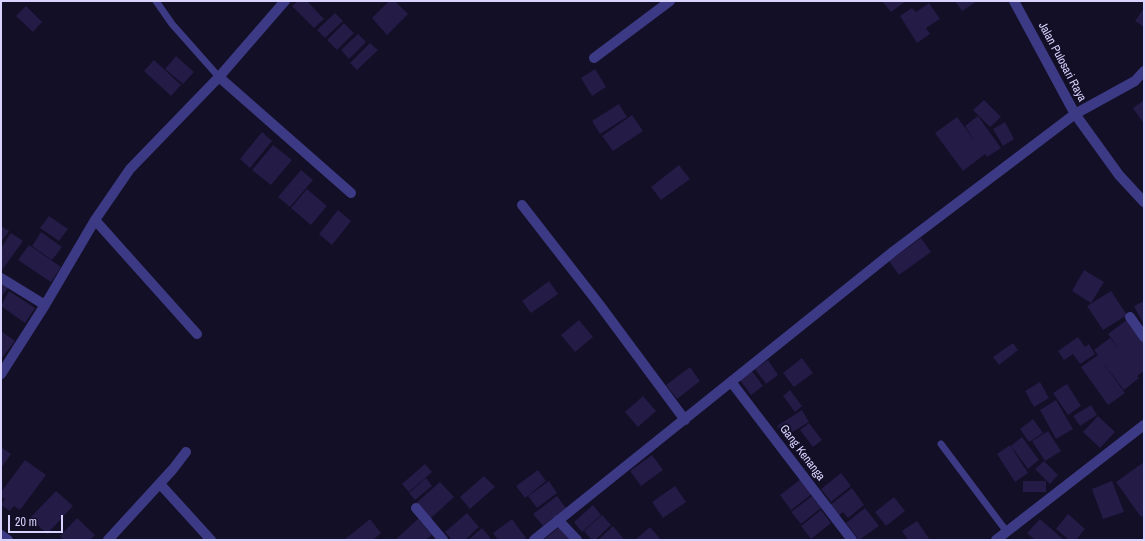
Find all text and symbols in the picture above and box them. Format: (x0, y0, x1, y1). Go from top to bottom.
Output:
street label: Jalan Pulosari Raya (1035, 20, 1089, 104)
street label: Gang Kenanga (776, 422, 828, 484)
scale bar (10, 507, 65, 533)
text: 20 m (15, 514, 37, 530)

